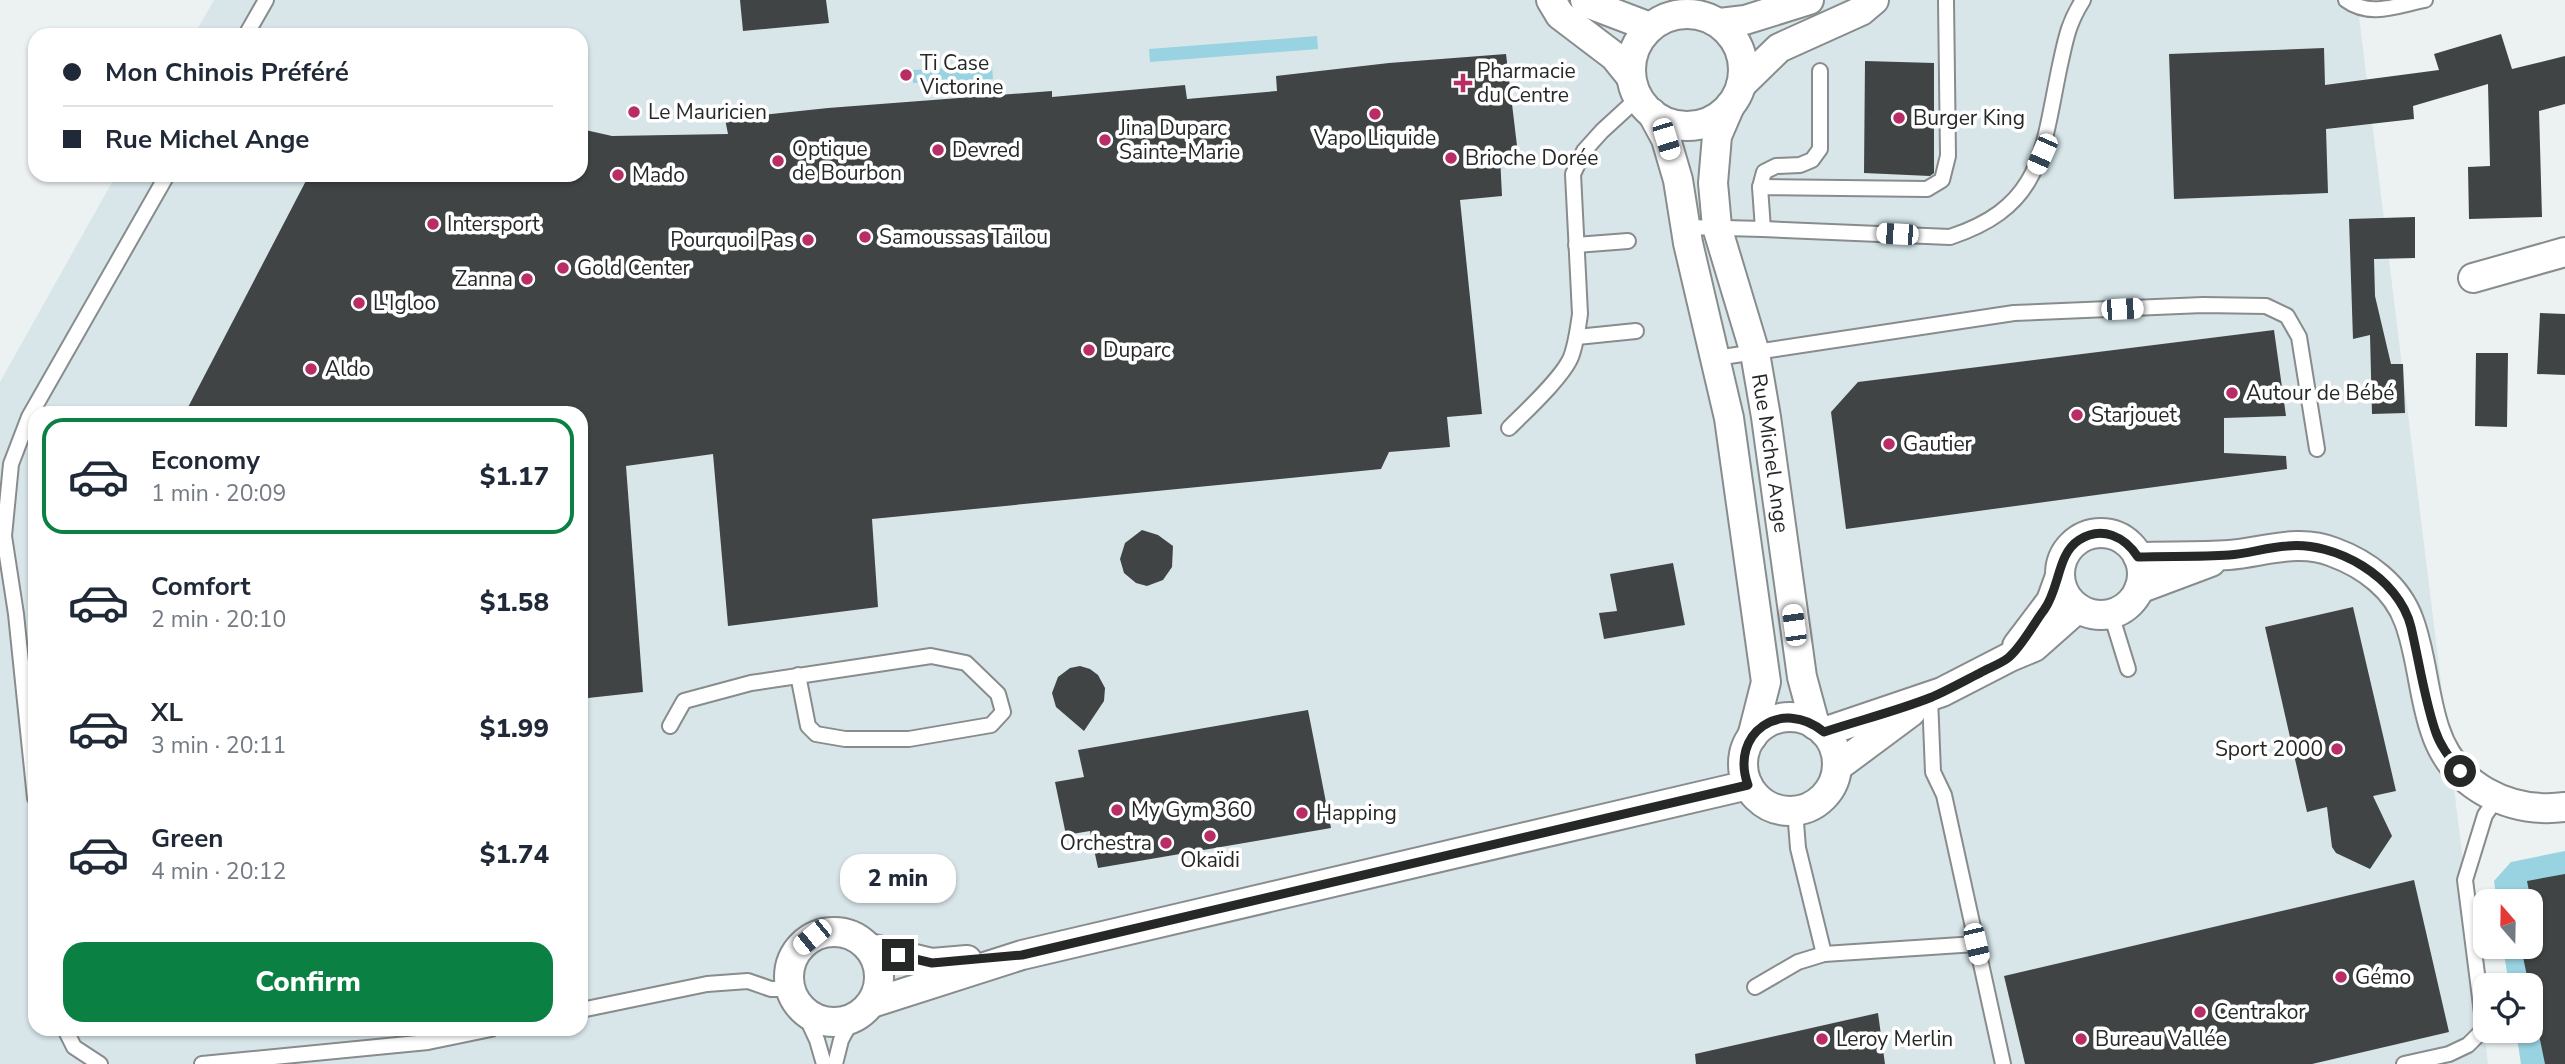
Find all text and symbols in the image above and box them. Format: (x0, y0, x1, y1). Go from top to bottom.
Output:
place label: Ti Case Victorine (919, 49, 1003, 101)
text: Mon Chinois Préféré (105, 55, 349, 90)
place label: Pharmacie du Centre (1477, 57, 1576, 109)
marker: Ti Case Victorine (898, 67, 914, 83)
marker: Pharmacie du Centre (1455, 75, 1471, 91)
place label: Le Mauricien (648, 98, 767, 126)
marker: Le Mauricien (626, 104, 642, 120)
place label: Burger King (1913, 104, 2025, 132)
marker: Vapo Liquide (1367, 106, 1383, 122)
marker: Burger King (1891, 110, 1907, 126)
place label: Jina Duparc Sainte-Marie (1118, 114, 1240, 166)
car (1650, 116, 1683, 162)
text: Rue Michel Ange (105, 122, 309, 157)
place label: Vapo Liquide (1313, 124, 1436, 152)
car (2024, 131, 2061, 177)
marker: Jina Duparc Sainte-Marie (1097, 132, 1113, 148)
place label: Optique de Bourbon (792, 135, 902, 187)
place label: Devred (952, 136, 1020, 164)
marker: Devred (930, 142, 946, 158)
place label: Brioche Dorée (1465, 144, 1598, 172)
marker: Brioche Dorée (1443, 150, 1459, 166)
marker: Optique de Bourbon (770, 153, 786, 169)
place label: Mado (632, 161, 685, 189)
marker: Mado (610, 167, 626, 183)
place label: Intersport (447, 210, 540, 238)
marker: Intersport (425, 216, 441, 232)
car (1876, 222, 1919, 246)
place label: Samoussas Taïlou (879, 223, 1048, 251)
place label: Pourquoi Pas (670, 226, 794, 254)
marker: Samoussas Taïlou (857, 229, 873, 245)
marker: Pourquoi Pas (800, 232, 816, 248)
place label: Gold Center (577, 254, 691, 282)
marker: Gold Center (555, 260, 571, 276)
place label: Zanna (455, 265, 513, 293)
marker: Zanna (519, 271, 535, 287)
place label: L'Igloo (373, 289, 436, 317)
marker: L'Igloo (351, 295, 367, 311)
car (2101, 297, 2144, 321)
place label: Duparc (1103, 336, 1171, 364)
marker: Duparc (1081, 342, 1097, 358)
place label: Aldo (325, 355, 370, 383)
marker: Aldo (303, 361, 319, 377)
street label: Rue Michel Ange (1745, 371, 1796, 534)
place label: Autour de Bébé (2246, 379, 2394, 407)
marker: Autour de Bébé (2224, 385, 2240, 401)
place label: Starjouet (2091, 401, 2177, 429)
marker: Starjouet (2069, 407, 2085, 423)
place label: Gautier (1903, 430, 1973, 458)
marker: Gautier (1881, 436, 1897, 452)
text: Economy (151, 443, 260, 478)
icon: car (67, 445, 130, 508)
text: $1.17 (480, 459, 549, 494)
text: 1 min · 20:09 (151, 478, 286, 509)
text: Comfort (151, 569, 251, 604)
icon: car (67, 571, 130, 634)
text: $1.58 (480, 585, 549, 620)
car (1781, 603, 1808, 647)
text: 2 min · 20:10 (151, 604, 286, 635)
text: XL (151, 695, 183, 730)
icon: car (67, 697, 130, 760)
text: $1.99 (480, 711, 549, 746)
text: 3 min · 20:11 (151, 730, 286, 761)
place label: Sport 2000 (2215, 735, 2323, 763)
marker: Sport 2000 (2329, 741, 2345, 757)
route start (2444, 755, 2476, 787)
place label: My Gym 360 (1131, 796, 1252, 824)
place label: Happing (1316, 799, 1397, 827)
marker: My Gym 360 (1109, 802, 1125, 818)
marker: Happing (1294, 805, 1310, 821)
text: Green (151, 821, 224, 856)
icon: car (67, 823, 130, 886)
marker: Okaïdi (1202, 828, 1218, 844)
place label: Orchestra (1060, 829, 1152, 857)
marker: Orchestra (1158, 835, 1174, 851)
text: $1.74 (480, 837, 549, 872)
place label: Okaïdi (1180, 846, 1240, 874)
callout: 2 min (840, 853, 956, 902)
text: 4 min · 20:12 (151, 856, 286, 887)
text: 2 min (868, 863, 928, 894)
north arrow (2473, 889, 2543, 959)
map controls (2473, 889, 2543, 1043)
car (790, 916, 835, 958)
car (1962, 921, 1991, 967)
route end (882, 939, 914, 971)
button: Confirm (63, 942, 553, 1022)
place label: Gémo (2355, 963, 2411, 991)
marker: Gémo (2333, 969, 2349, 985)
button: locate (2473, 973, 2543, 1043)
place label: Centrakor (2214, 998, 2306, 1026)
marker: Centrakor (2192, 1004, 2208, 1020)
place label: Leroy Merlin (1836, 1025, 1953, 1053)
place label: Bureau Vallée (2095, 1025, 2227, 1053)
marker: Leroy Merlin (1814, 1031, 1830, 1047)
marker: Bureau Vallée (2073, 1031, 2089, 1047)

